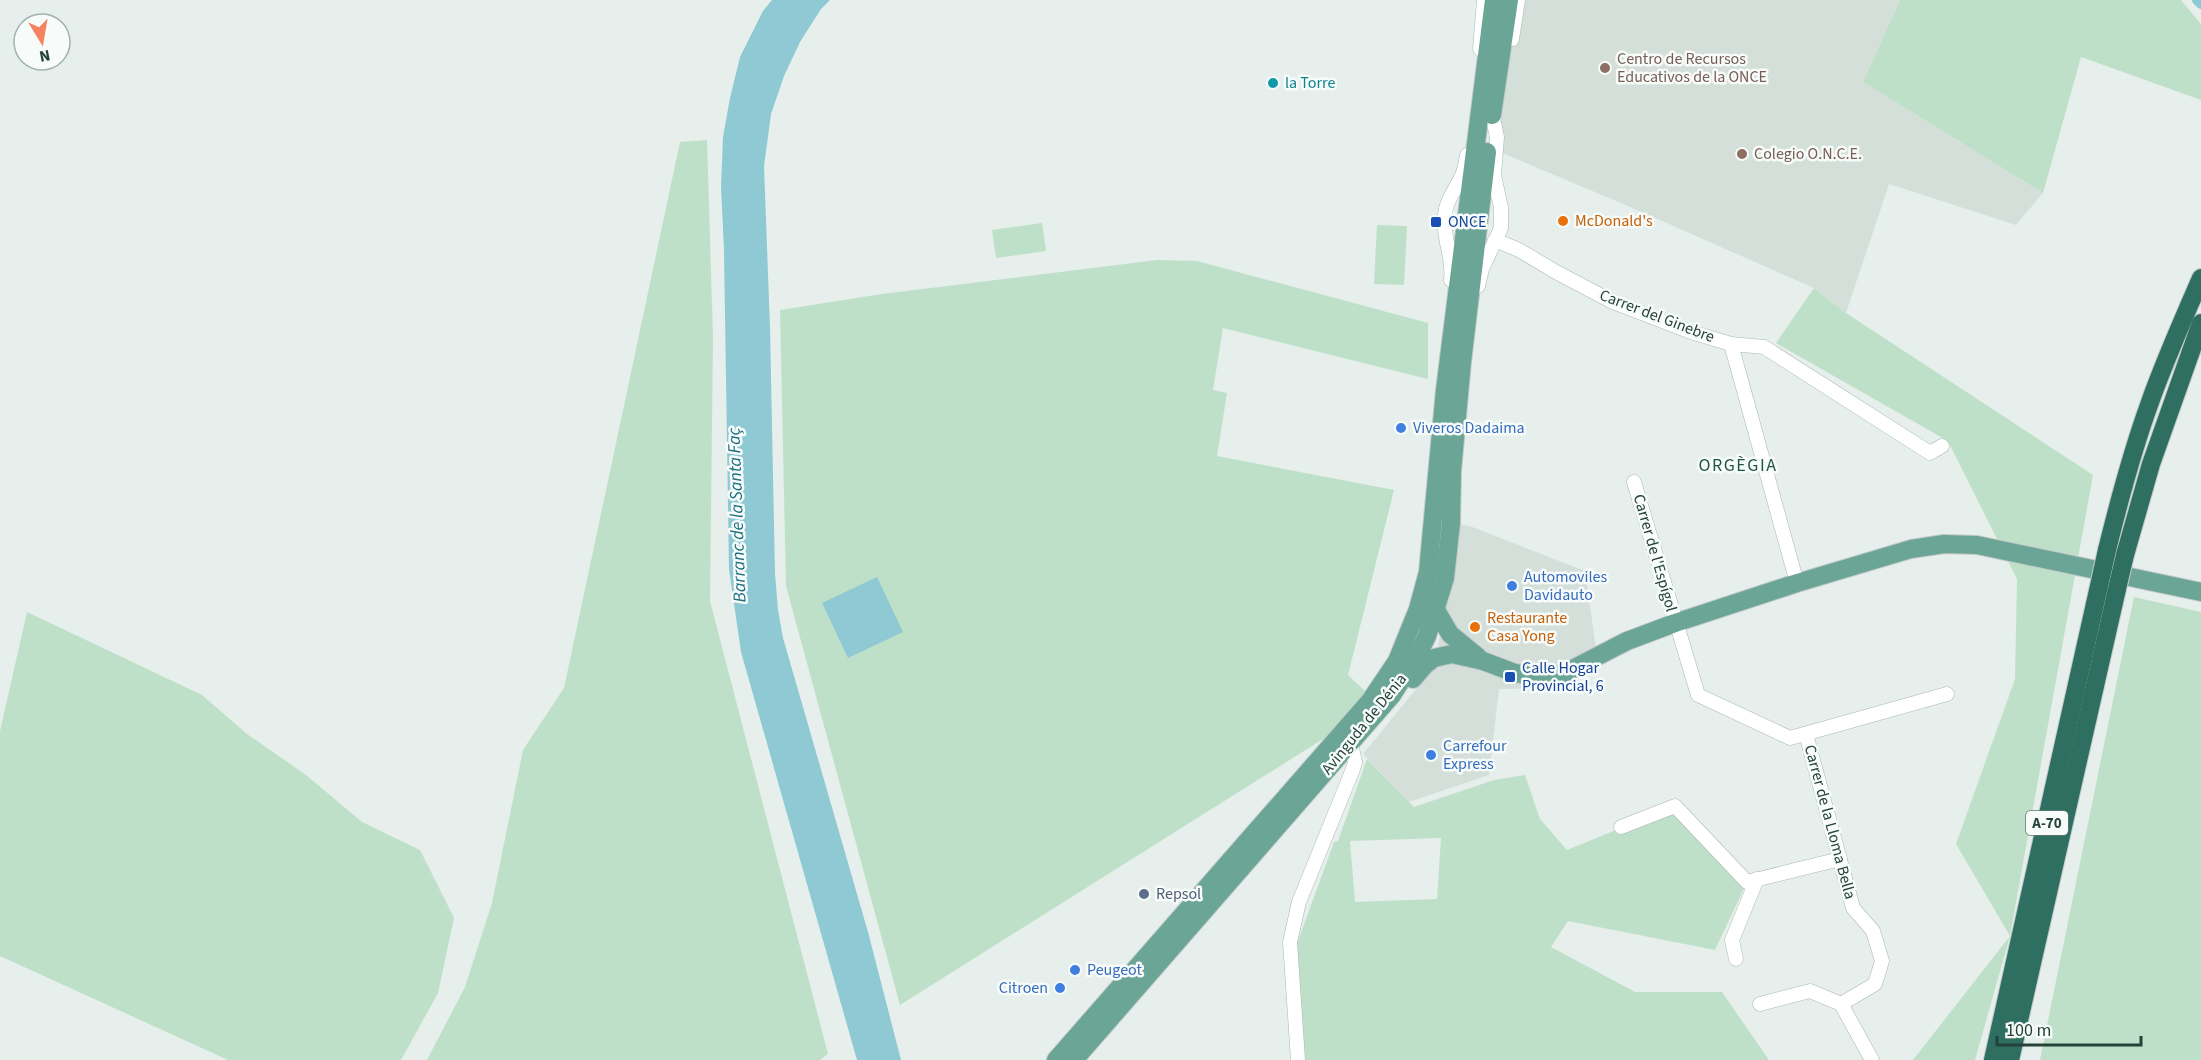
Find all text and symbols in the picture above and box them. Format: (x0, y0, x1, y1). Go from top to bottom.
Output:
north arrow (12, 12, 72, 72)
text: N (37, 44, 52, 68)
place label: Centro de Recursos Educativos de la ONCE (1617, 48, 1767, 88)
marker: Centro de Recursos Educativos de la ONCE (1598, 61, 1612, 75)
place label: la Torre (1285, 72, 1335, 94)
marker: la Torre (1266, 76, 1280, 90)
place label: Colegio O.N.C.E. (1754, 143, 1862, 165)
marker: Colegio O.N.C.E. (1735, 147, 1749, 161)
place label: McDonald's (1575, 210, 1653, 232)
place label: ONCE (1448, 211, 1487, 233)
marker: McDonald's (1556, 214, 1570, 228)
marker: ONCE (1429, 215, 1443, 229)
street label: Carrer del Ginebre (1596, 284, 1718, 348)
place label: Viveros Dadaima (1413, 417, 1525, 439)
marker: Viveros Dadaima (1394, 421, 1408, 435)
water label: Barranc de la Santa Faç (721, 427, 753, 603)
district label: ORGÈGIA (1699, 453, 1777, 478)
street label: Carrer de l'Espígol (1628, 492, 1682, 614)
place label: Automoviles Davidauto (1524, 566, 1607, 606)
marker: Automoviles Davidauto (1505, 579, 1519, 593)
place label: Restaurante Casa Yong (1487, 607, 1567, 647)
marker: Restaurante Casa Yong (1468, 620, 1482, 634)
place label: Calle Hogar Provincial, 6 (1522, 657, 1604, 697)
street label: Avinguda de Dénia (1316, 669, 1412, 779)
marker: Calle Hogar Provincial, 6 (1503, 670, 1517, 684)
place label: Carrefour Express (1443, 735, 1507, 775)
street label: Carrer de la Lloma Bella (1799, 742, 1861, 902)
marker: Carrefour Express (1424, 748, 1438, 762)
road number: A-70 (2026, 811, 2068, 835)
place label: Repsol (1156, 883, 1201, 905)
marker: Repsol (1137, 887, 1151, 901)
place label: Peugeot (1087, 959, 1142, 981)
marker: Peugeot (1068, 963, 1082, 977)
place label: Citroen (999, 977, 1048, 999)
marker: Citroen (1053, 981, 1067, 995)
scale bar (1997, 1009, 2141, 1047)
text: 100 m (2006, 1018, 2051, 1043)

